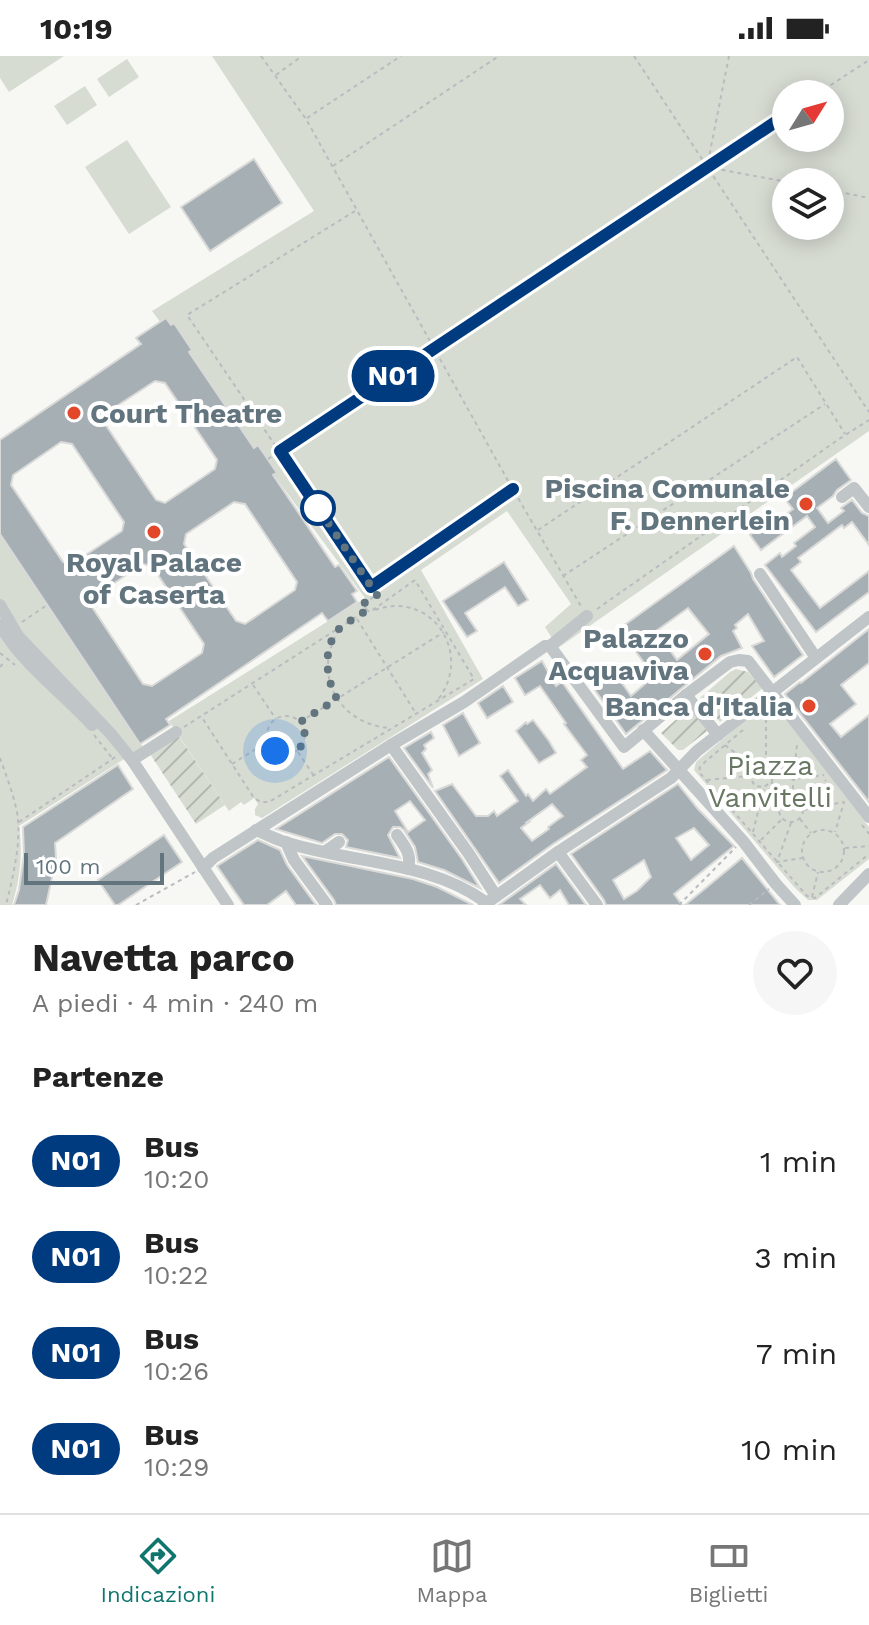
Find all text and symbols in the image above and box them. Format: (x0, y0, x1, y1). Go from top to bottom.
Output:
text: 10:19 (40, 11, 113, 46)
north arrow (772, 80, 844, 152)
map controls (772, 80, 844, 240)
button: layers (772, 168, 844, 240)
line badge: N01 (347, 350, 439, 402)
text: N01 (368, 359, 418, 392)
place label: Court Theatre (90, 397, 282, 430)
marker: Court Theatre (65, 404, 83, 422)
place label: Piscina Comunale F. Dennerlein (545, 472, 790, 537)
unlabelled marker (301, 491, 335, 525)
marker: Piscina Comunale F. Dennerlein (797, 495, 815, 513)
marker: Royal Palace of Caserta (145, 523, 163, 541)
place label: Royal Palace of Caserta (66, 546, 242, 611)
place label: Palazzo Acquaviva (549, 622, 690, 687)
marker: Palazzo Acquaviva (696, 645, 714, 663)
place label: Banca d'Italia (605, 690, 794, 723)
marker: Banca d'Italia (800, 697, 818, 715)
your location (255, 731, 295, 771)
park label: Piazza Vanvitelli (708, 749, 832, 814)
scale bar (24, 849, 164, 885)
text: 100 m (36, 854, 100, 879)
button: heart (753, 931, 837, 1015)
text: Navetta parco (32, 936, 295, 980)
text: A piedi · 4 min · 240 m (32, 988, 318, 1018)
text: Partenze (32, 1059, 164, 1094)
text: Bus (144, 1129, 199, 1164)
text: N01 (51, 1144, 101, 1177)
text: 1 min (760, 1144, 837, 1179)
text: 10:20 (144, 1164, 209, 1194)
text: Bus (144, 1225, 199, 1260)
text: N01 (51, 1240, 101, 1273)
text: 3 min (754, 1240, 837, 1275)
text: 10:22 (144, 1260, 208, 1290)
text: Bus (144, 1321, 199, 1356)
text: N01 (51, 1336, 101, 1369)
text: 7 min (756, 1336, 837, 1371)
text: 10:26 (144, 1356, 209, 1386)
text: Bus (144, 1417, 199, 1452)
text: N01 (51, 1432, 101, 1465)
text: 10 min (741, 1432, 837, 1467)
text: 10:29 (144, 1452, 209, 1482)
tab: Indicazioni (101, 1534, 215, 1607)
tab: Mappa (416, 1534, 488, 1607)
tab: Biglietti (689, 1534, 768, 1607)

